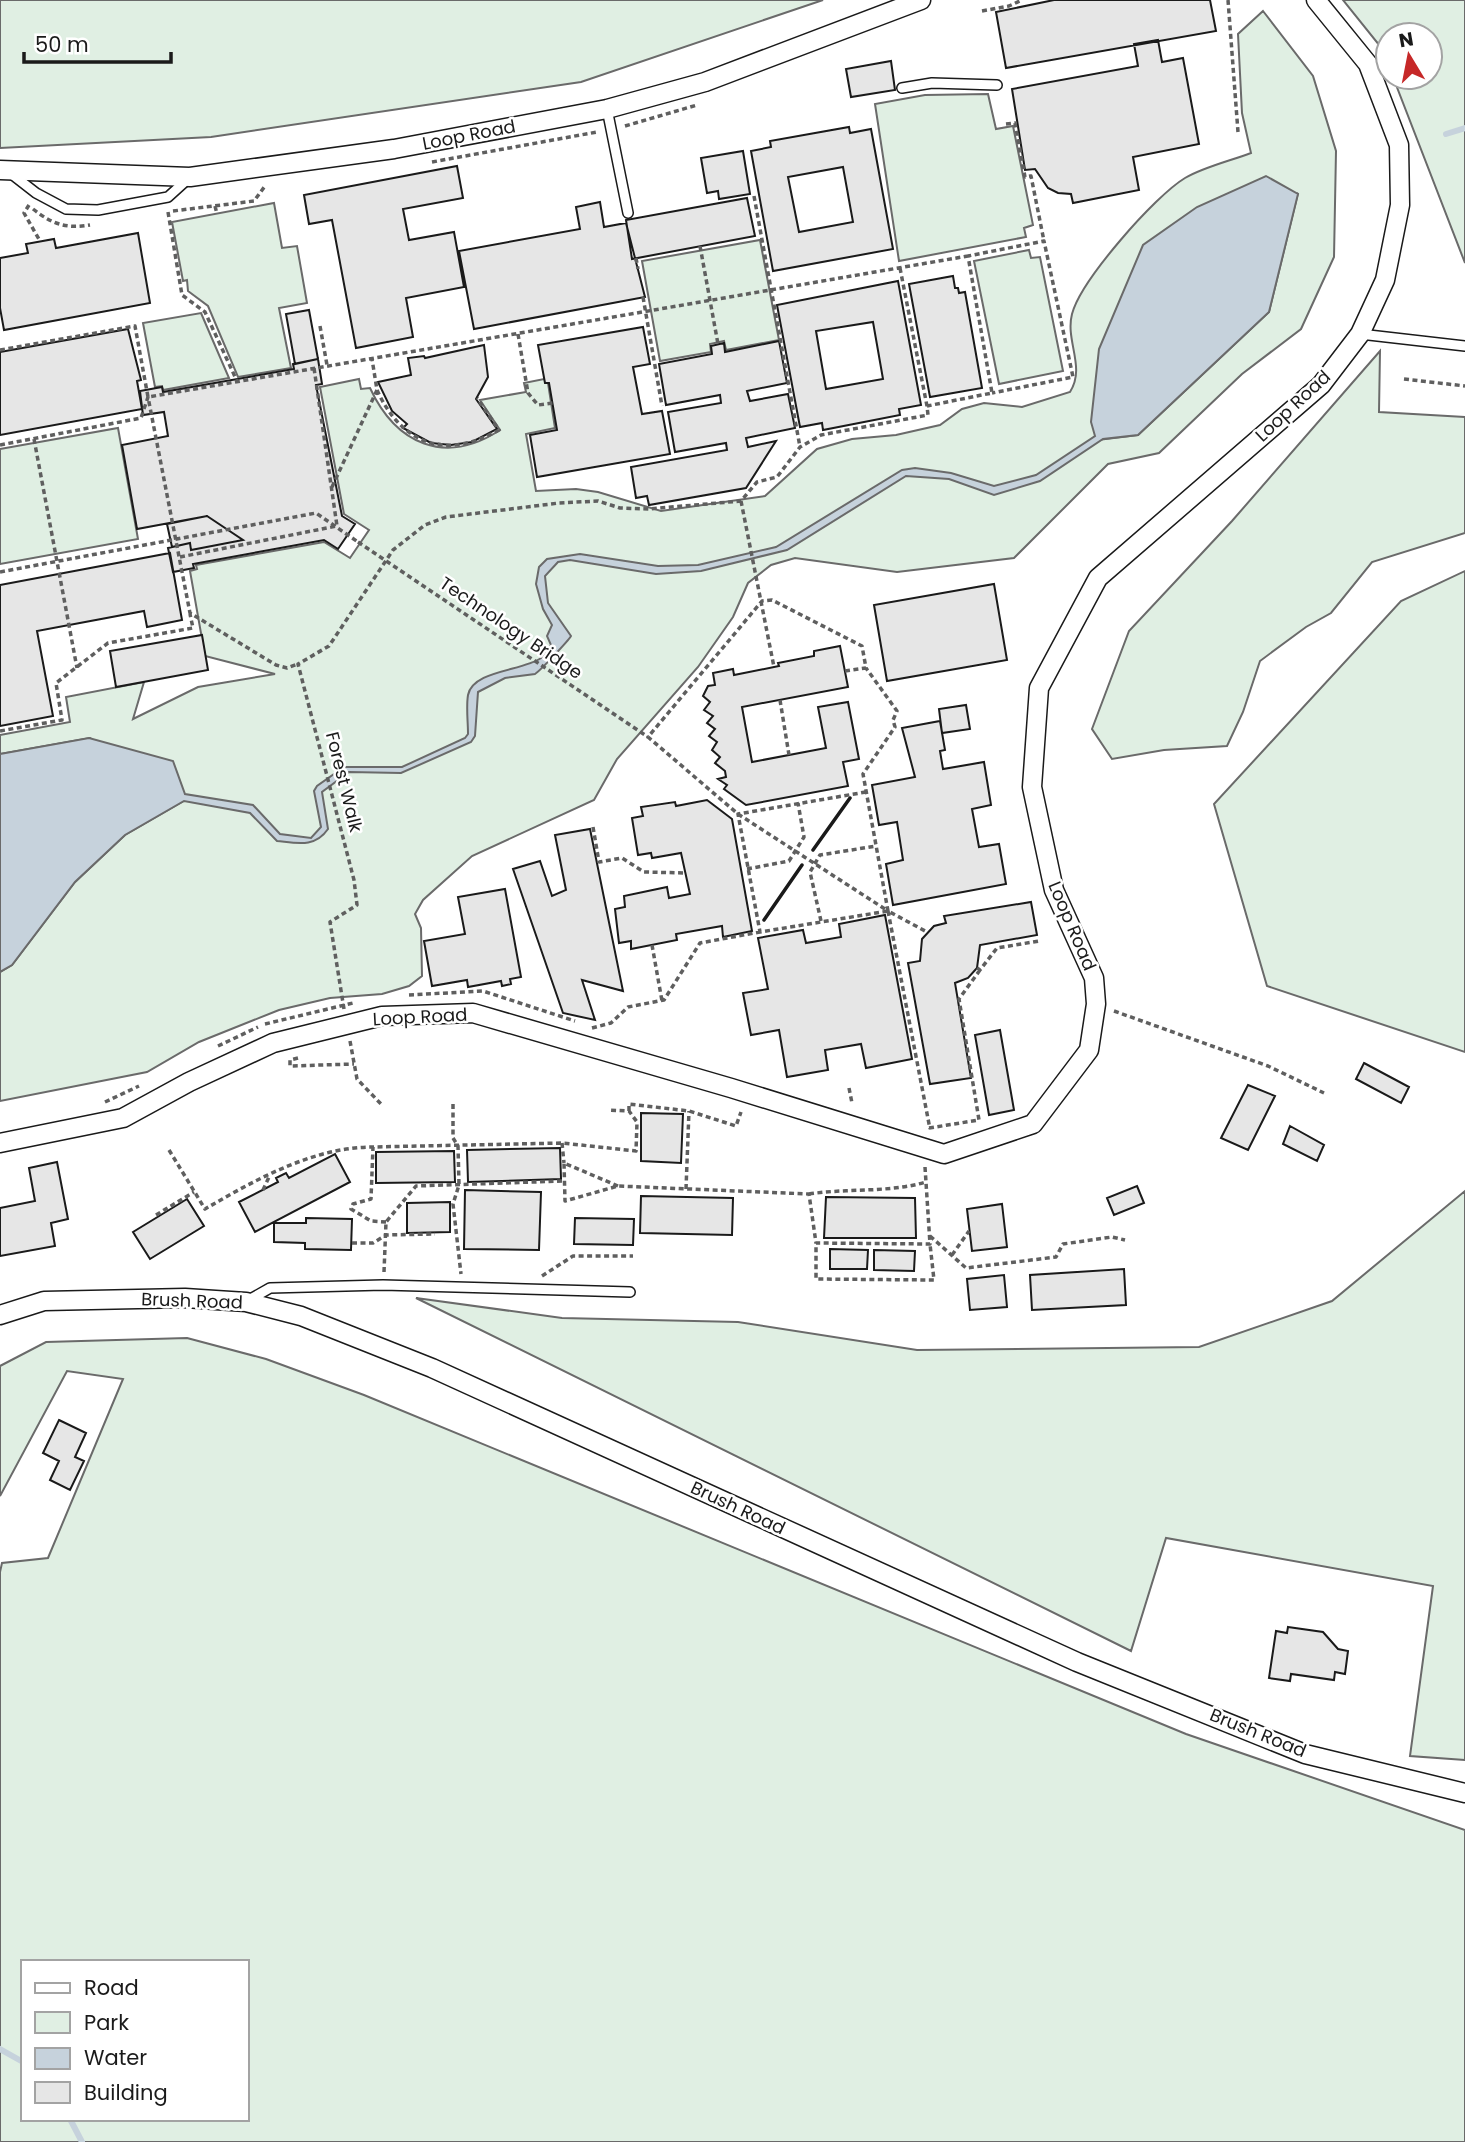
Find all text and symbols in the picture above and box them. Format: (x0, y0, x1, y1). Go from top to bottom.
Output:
scale bar (24, 21, 172, 65)
north arrow (1374, 21, 1444, 91)
text: N (1397, 25, 1416, 54)
text: 50 m (35, 30, 89, 59)
street label: Loop Road (420, 113, 518, 156)
street label: Loop Road (1250, 364, 1336, 447)
street label: Technology Bridge (435, 570, 588, 685)
street label: Forest Walk (320, 729, 369, 835)
street label: Loop Road (1042, 877, 1102, 974)
street label: Loop Road (372, 1002, 468, 1031)
street label: Brush Road (141, 1286, 243, 1315)
street label: Brush Road (687, 1475, 790, 1540)
street label: Brush Road (1206, 1702, 1310, 1763)
legend (21, 1960, 248, 2121)
text: Road (84, 1973, 139, 2002)
text: Park (84, 2008, 129, 2037)
text: Water (84, 2043, 147, 2072)
text: Building (84, 2078, 168, 2107)

